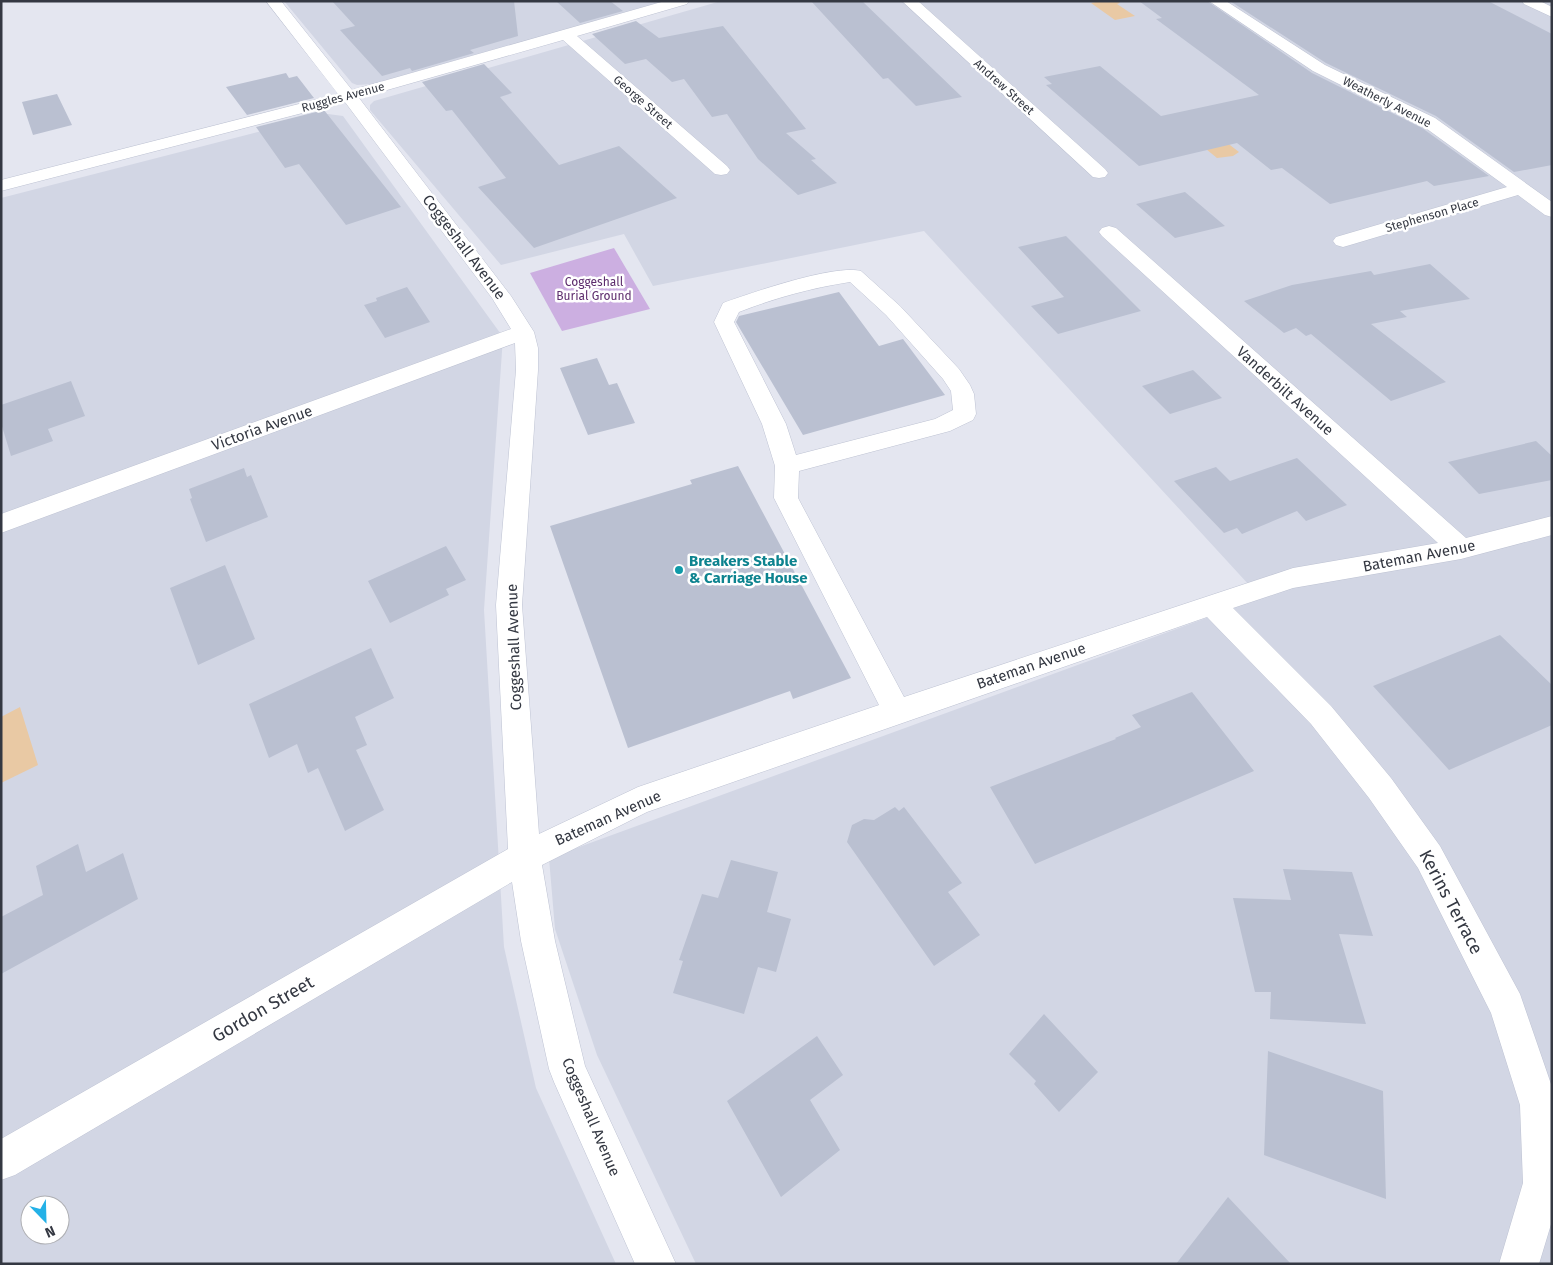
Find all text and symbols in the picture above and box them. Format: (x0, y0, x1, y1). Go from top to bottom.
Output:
street label: Andrew Street (971, 56, 1038, 118)
street label: George Street (611, 72, 676, 132)
street label: Weatherly Avenue (1340, 74, 1434, 130)
street label: Ruggles Avenue (300, 79, 386, 115)
street label: Coggeshall Avenue (419, 191, 509, 303)
street label: Stephenson Place (1384, 195, 1480, 235)
park label: Coggeshall Burial Ground (556, 275, 632, 303)
street label: Vanderbilt Avenue (1233, 343, 1337, 439)
street label: Victoria Avenue (209, 401, 315, 455)
street label: Bateman Avenue (1361, 536, 1477, 576)
place label: Breakers Stable & Carriage House (689, 552, 808, 587)
marker: Breakers Stable & Carriage House (673, 564, 685, 576)
street label: Coggeshall Avenue (503, 583, 525, 711)
street label: Bateman Avenue (974, 639, 1088, 693)
street label: Bateman Avenue (552, 787, 664, 849)
street label: Kerins Terrace (1414, 846, 1488, 958)
street label: Gordon Street (208, 971, 318, 1047)
street label: Coggeshall Avenue (558, 1055, 624, 1179)
north arrow (20, 1195, 70, 1245)
text: N (42, 1222, 57, 1241)

